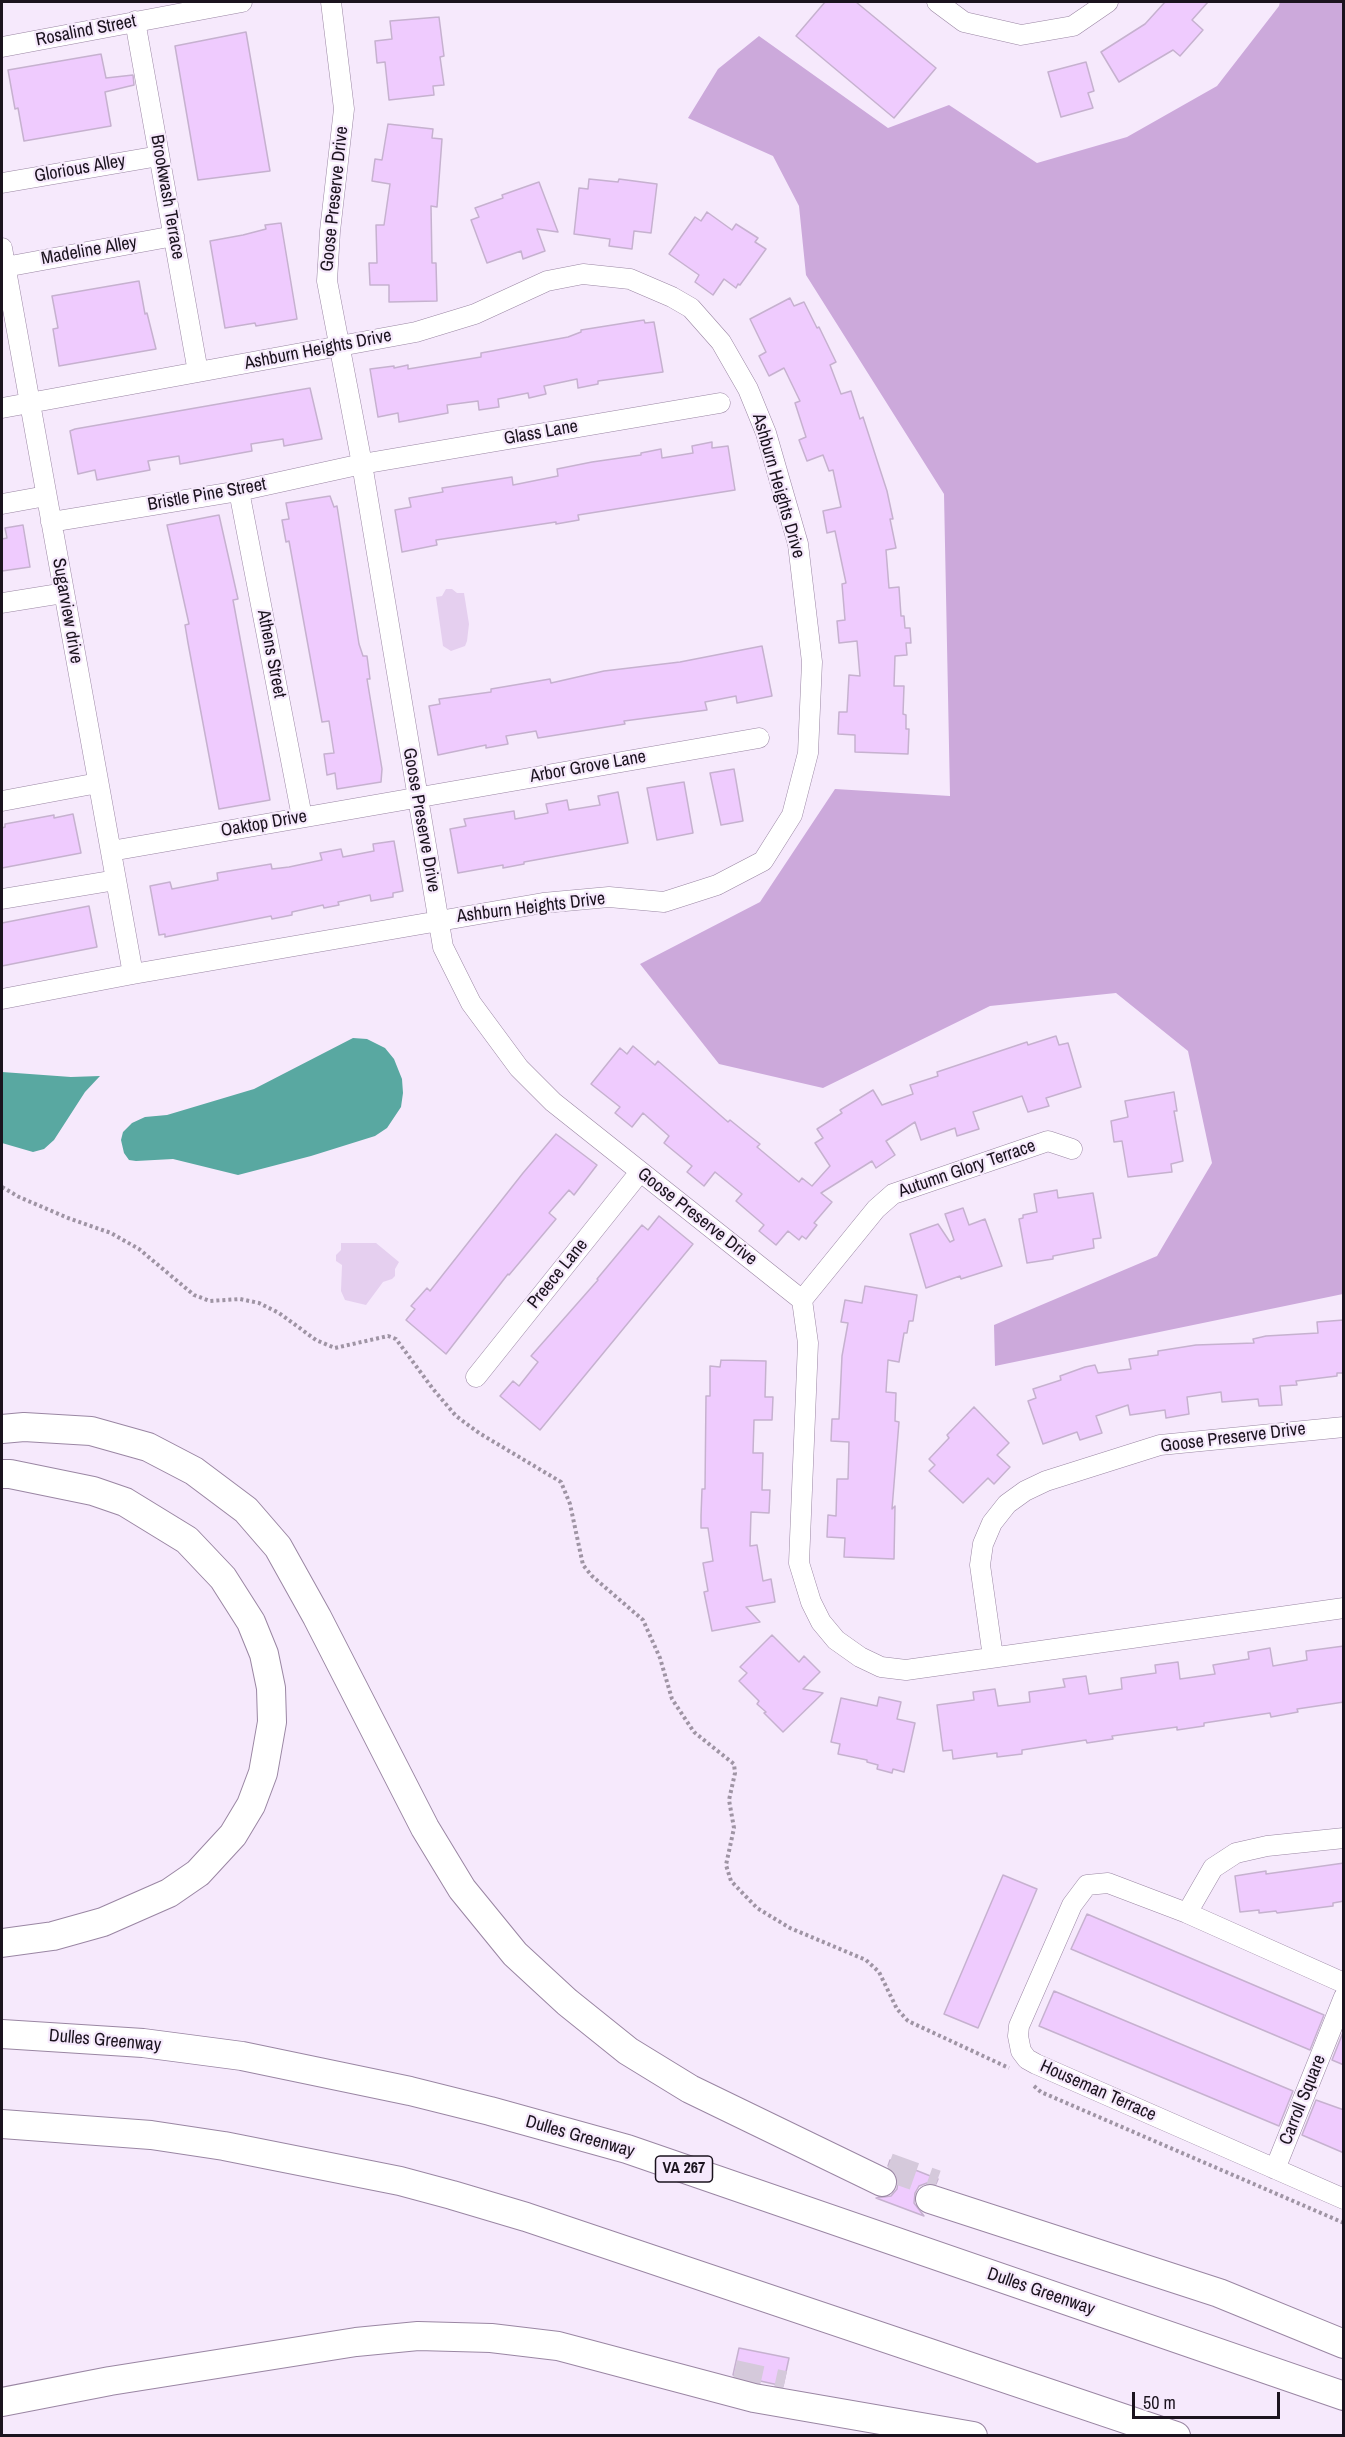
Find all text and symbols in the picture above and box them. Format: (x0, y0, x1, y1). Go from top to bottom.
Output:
street label: Rosalind Street (34, 11, 138, 51)
street label: Goose Preserve Drive (317, 125, 353, 273)
street label: Brookwash Terrace (145, 133, 189, 261)
street label: Glorious Alley (33, 150, 127, 188)
street label: Madeline Alley (39, 232, 139, 270)
street label: Ashburn Heights Drive (243, 325, 393, 375)
street label: Ashburn Heights Drive (747, 411, 809, 561)
street label: Glass Lane (502, 416, 580, 450)
street label: Bristle Pine Street (146, 474, 268, 516)
street label: Sugarview drive (47, 557, 87, 665)
street label: Athens Street (252, 608, 290, 700)
street label: Goose Preserve Drive (398, 746, 444, 894)
street label: Arbor Grove Lane (528, 746, 648, 788)
street label: Oaktop Drive (219, 806, 309, 842)
street label: Ashburn Heights Drive (456, 888, 606, 928)
street label: Autumn Glory Terrace (896, 1135, 1038, 1203)
street label: Goose Preserve Drive (633, 1164, 761, 1270)
street label: Preece Lane (523, 1235, 593, 1313)
street label: Goose Preserve Drive (1159, 1418, 1307, 1458)
street label: Dulles Greenway (48, 2025, 162, 2057)
street label: Carroll Square (1275, 2052, 1331, 2148)
street label: Houseman Terrace (1037, 2056, 1159, 2126)
street label: Dulles Greenway (523, 2111, 637, 2163)
road number: VA 267 (656, 2156, 712, 2182)
street label: Dulles Greenway (984, 2263, 1098, 2321)
scale bar (1135, 2380, 1284, 2418)
text: 50 m (1143, 2390, 1176, 2415)

